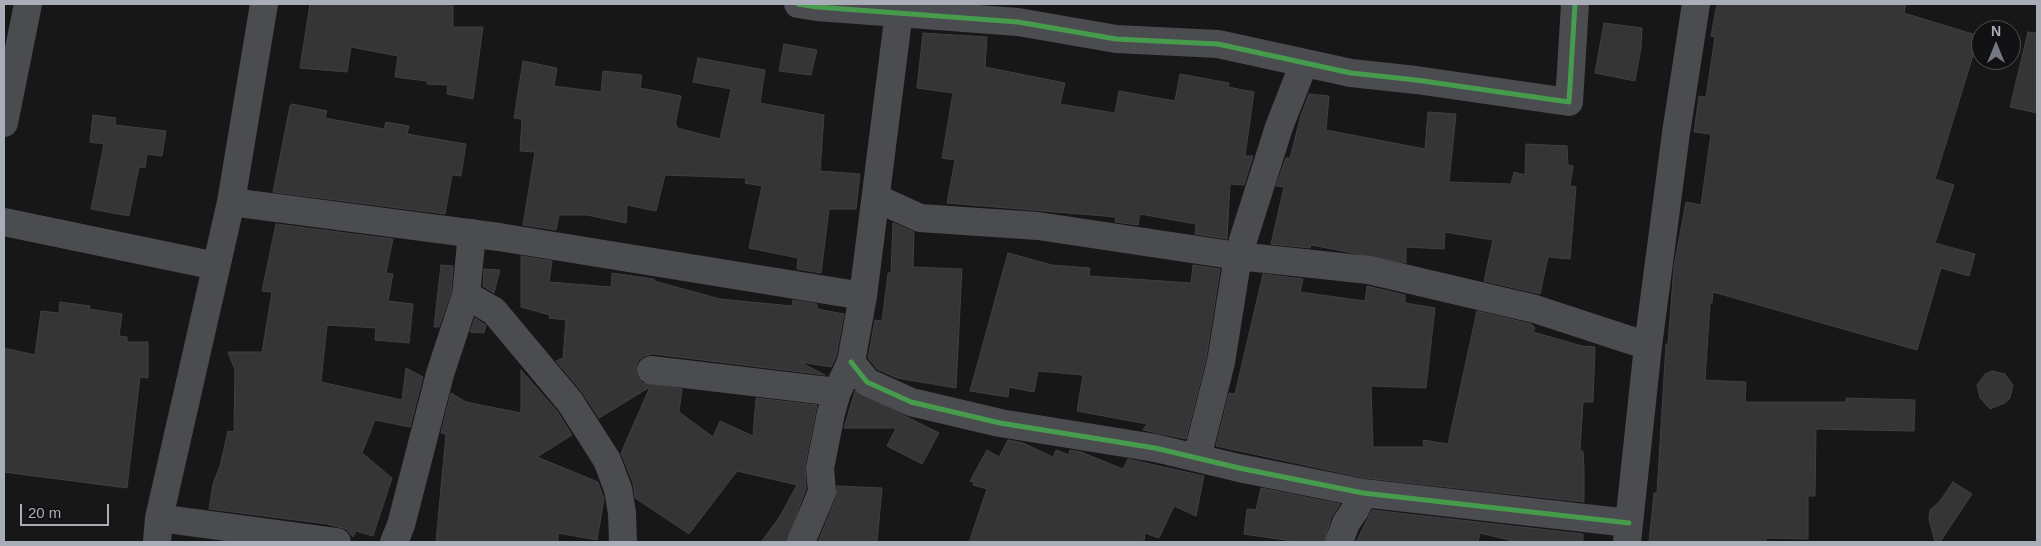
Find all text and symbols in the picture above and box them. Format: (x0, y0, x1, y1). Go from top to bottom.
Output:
north arrow (1971, 20, 2021, 70)
text: N (1991, 23, 2001, 39)
scale bar (22, 494, 111, 526)
text: 20 m (28, 504, 61, 521)

